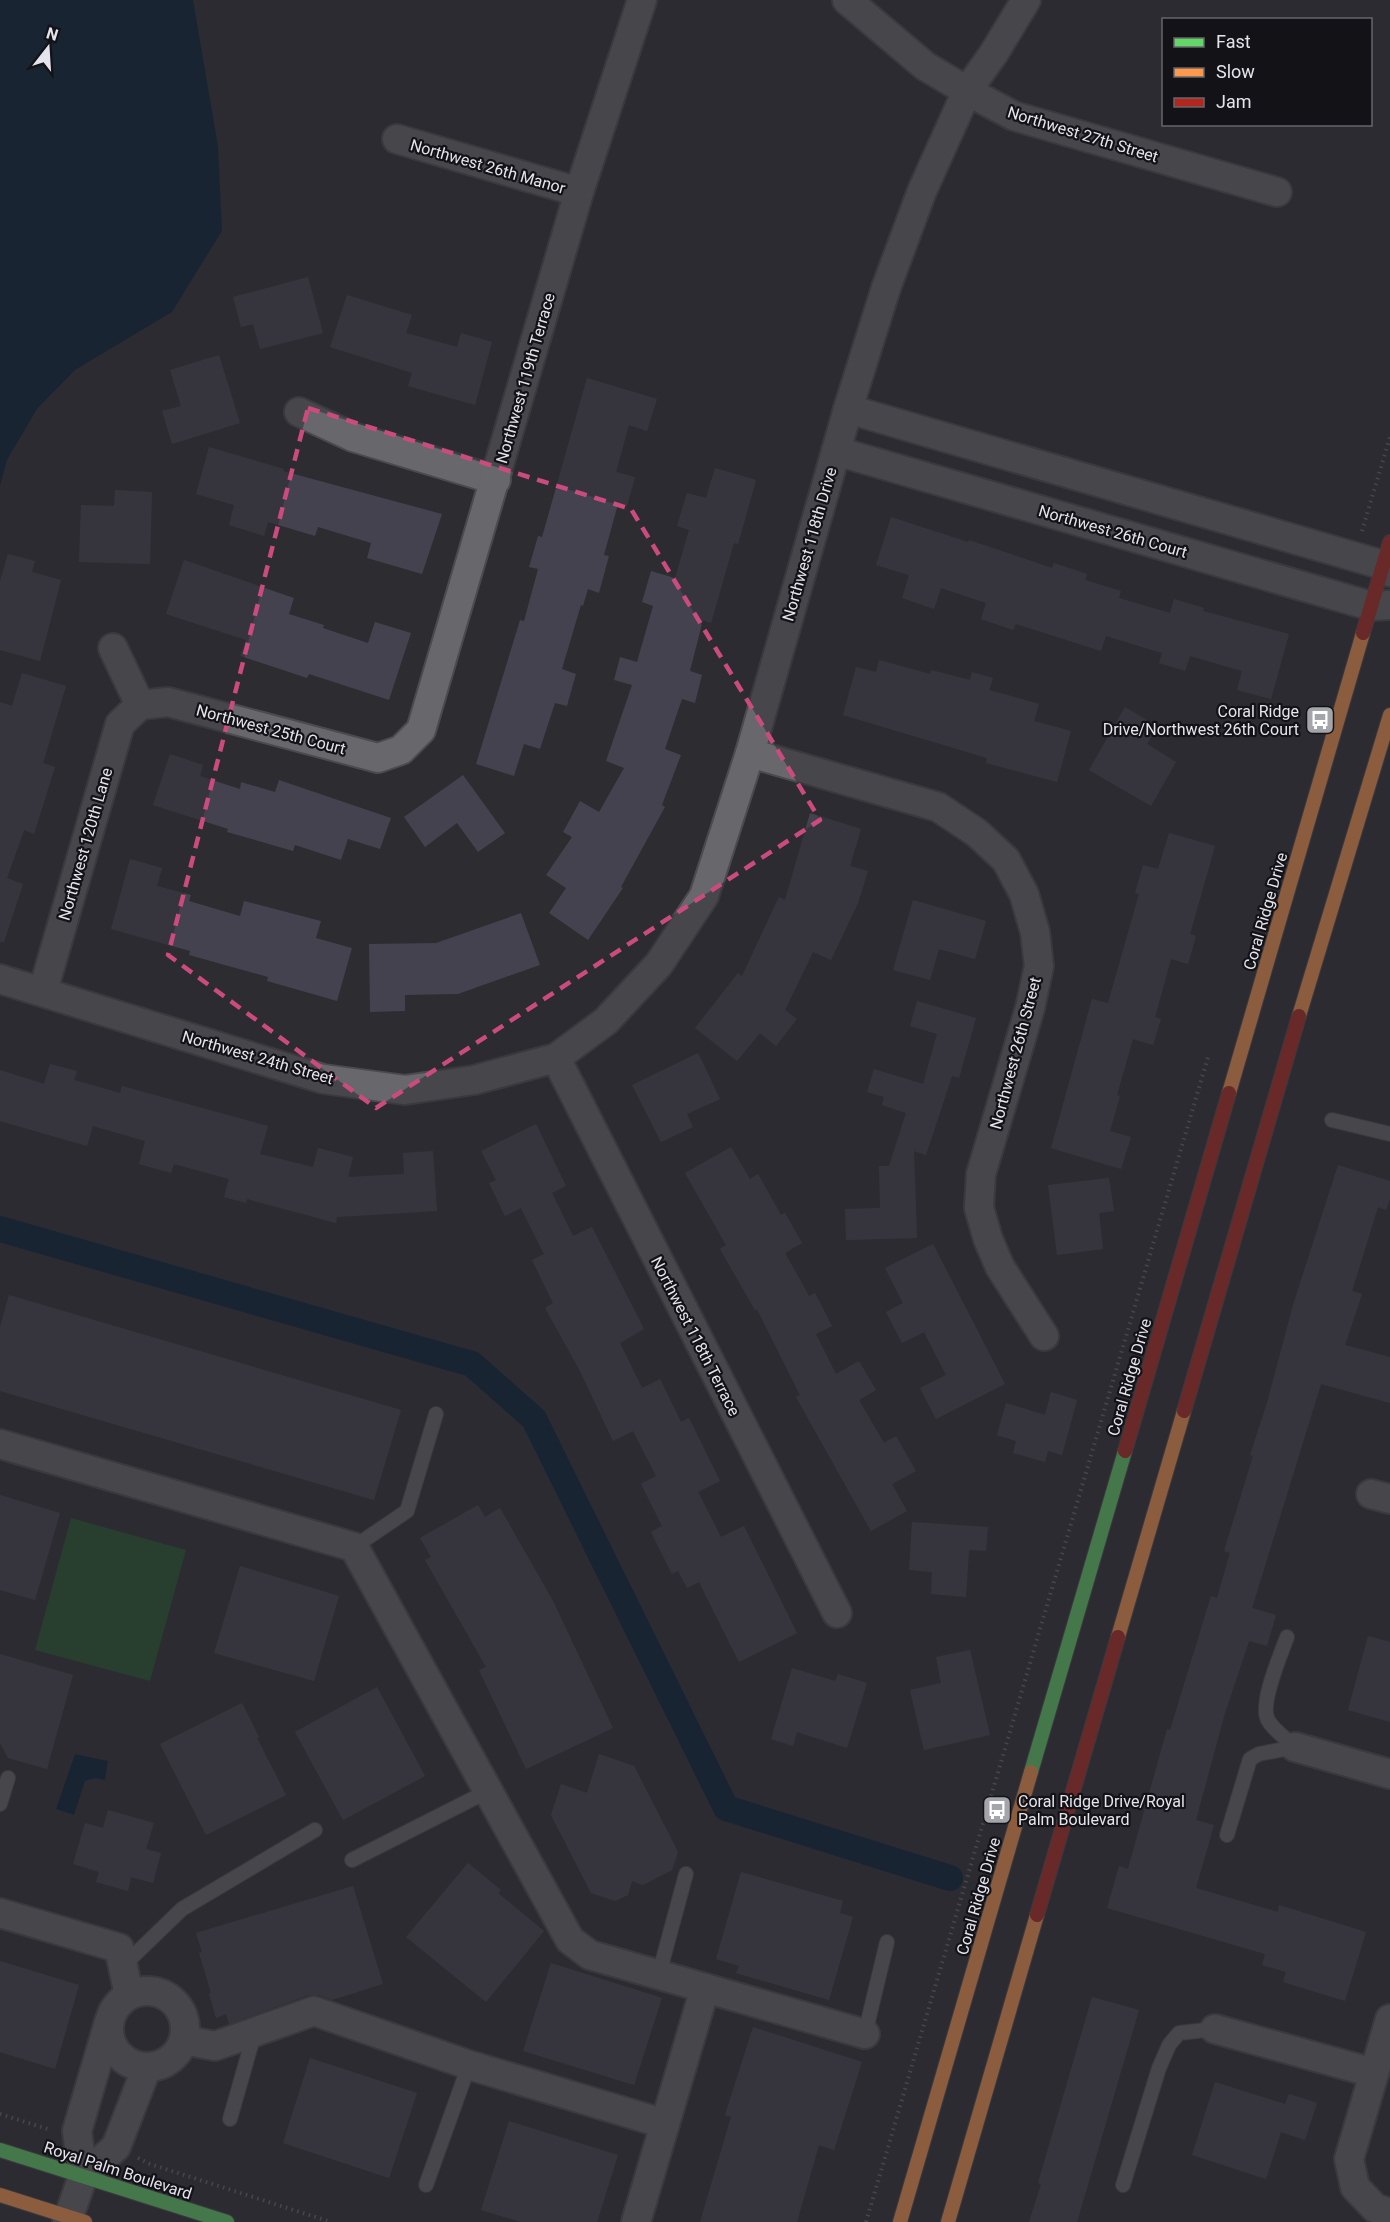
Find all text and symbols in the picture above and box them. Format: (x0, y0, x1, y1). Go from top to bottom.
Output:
north arrow (18, 18, 78, 78)
legend (1162, 18, 1372, 126)
text: N (44, 23, 60, 45)
text: Fast (1216, 31, 1251, 52)
text: Slow (1216, 61, 1255, 82)
text: Jam (1216, 91, 1252, 112)
street label: Northwest 27th Street (1005, 103, 1160, 166)
street label: Northwest 26th Manor (408, 135, 568, 198)
street label: Northwest 119th Terrace (492, 291, 559, 466)
street label: Northwest 118th Drive (778, 465, 841, 623)
street label: Northwest 26th Court (1036, 501, 1189, 562)
street label: Northwest 25th Court (194, 700, 348, 759)
place label: Coral Ridge Drive/Northwest 26th Court (1103, 702, 1299, 739)
bus stop icon: Coral Ridge Drive/Northwest 26th Court (1304, 704, 1336, 736)
street label: Northwest 120th Lane (55, 766, 116, 923)
street label: Coral Ridge Drive (1240, 850, 1291, 972)
street label: Northwest 26th Street (986, 975, 1045, 1131)
street label: Northwest 24th Street (180, 1027, 336, 1088)
street label: Northwest 118th Terrace (647, 1253, 744, 1419)
street label: Coral Ridge Drive (1104, 1316, 1155, 1438)
place label: Coral Ridge Drive/Royal Palm Boulevard (1018, 1792, 1185, 1829)
bus stop icon: Coral Ridge Drive/Royal Palm Boulevard (981, 1794, 1013, 1826)
street label: Coral Ridge Drive (953, 1835, 1004, 1957)
street label: Royal Palm Boulevard (42, 2138, 194, 2203)

